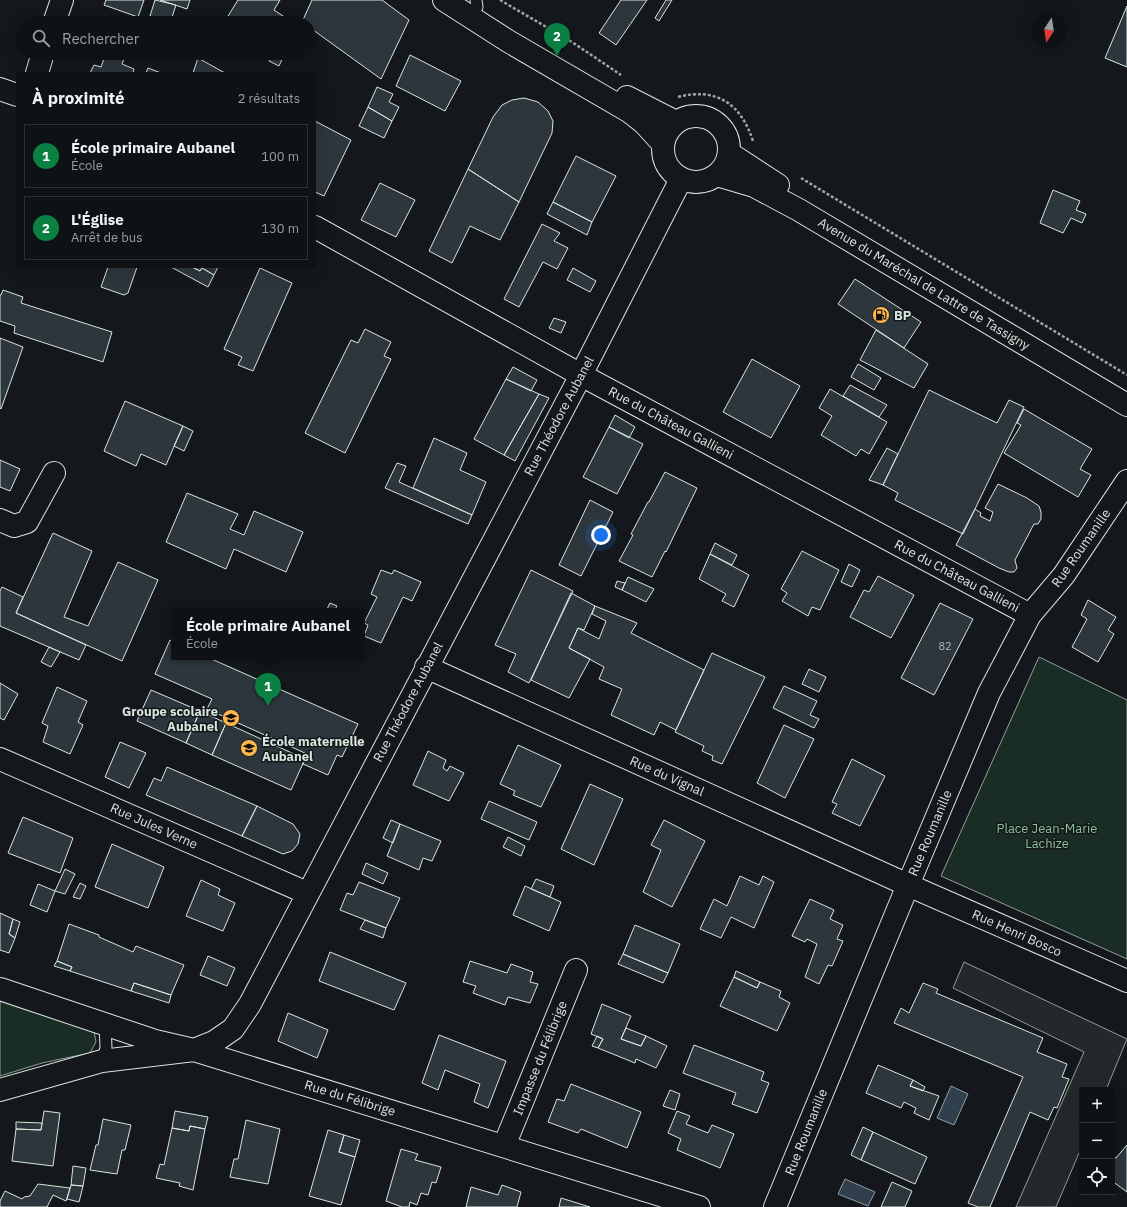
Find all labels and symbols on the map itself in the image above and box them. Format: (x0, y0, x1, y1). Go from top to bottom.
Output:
north arrow (1031, 12, 1067, 48)
pin: 2 (544, 23, 570, 56)
street label: Avenue du Maréchal de Lattre de Tassigny (815, 214, 1033, 354)
fuel station icon: BP (871, 305, 891, 325)
place label: BP (894, 307, 912, 324)
street label: Rue Théodore Aubanel (520, 353, 598, 479)
street label: Rue du Château Gallieni (605, 383, 737, 463)
street label: Rue Roumanille (1048, 506, 1114, 590)
your location (591, 525, 611, 545)
street label: Rue du Château Gallieni (891, 536, 1023, 616)
street label: Rue Théodore Aubanel (369, 639, 447, 765)
house number: 82 (938, 639, 952, 653)
pin: 1 (255, 673, 281, 706)
place label: Groupe scolaire Aubanel (122, 703, 218, 735)
school or university icon: Groupe scolaire Aubanel (221, 708, 241, 728)
place label: École maternelle Aubanel (262, 733, 365, 765)
school or university icon: École maternelle Aubanel (239, 738, 259, 758)
street label: Rue du Vignal (627, 752, 707, 800)
street label: Rue Roumanille (904, 787, 956, 879)
street label: Rue Jules Verne (108, 799, 200, 853)
park label: Place Jean-Marie Lachize (997, 820, 1097, 852)
street label: Rue Henri Bosco (969, 906, 1065, 960)
street label: Impasse du Félibrige (509, 998, 571, 1118)
street label: Rue du Félibrige (302, 1076, 398, 1120)
street label: Rue Roumanille (781, 1086, 831, 1178)

